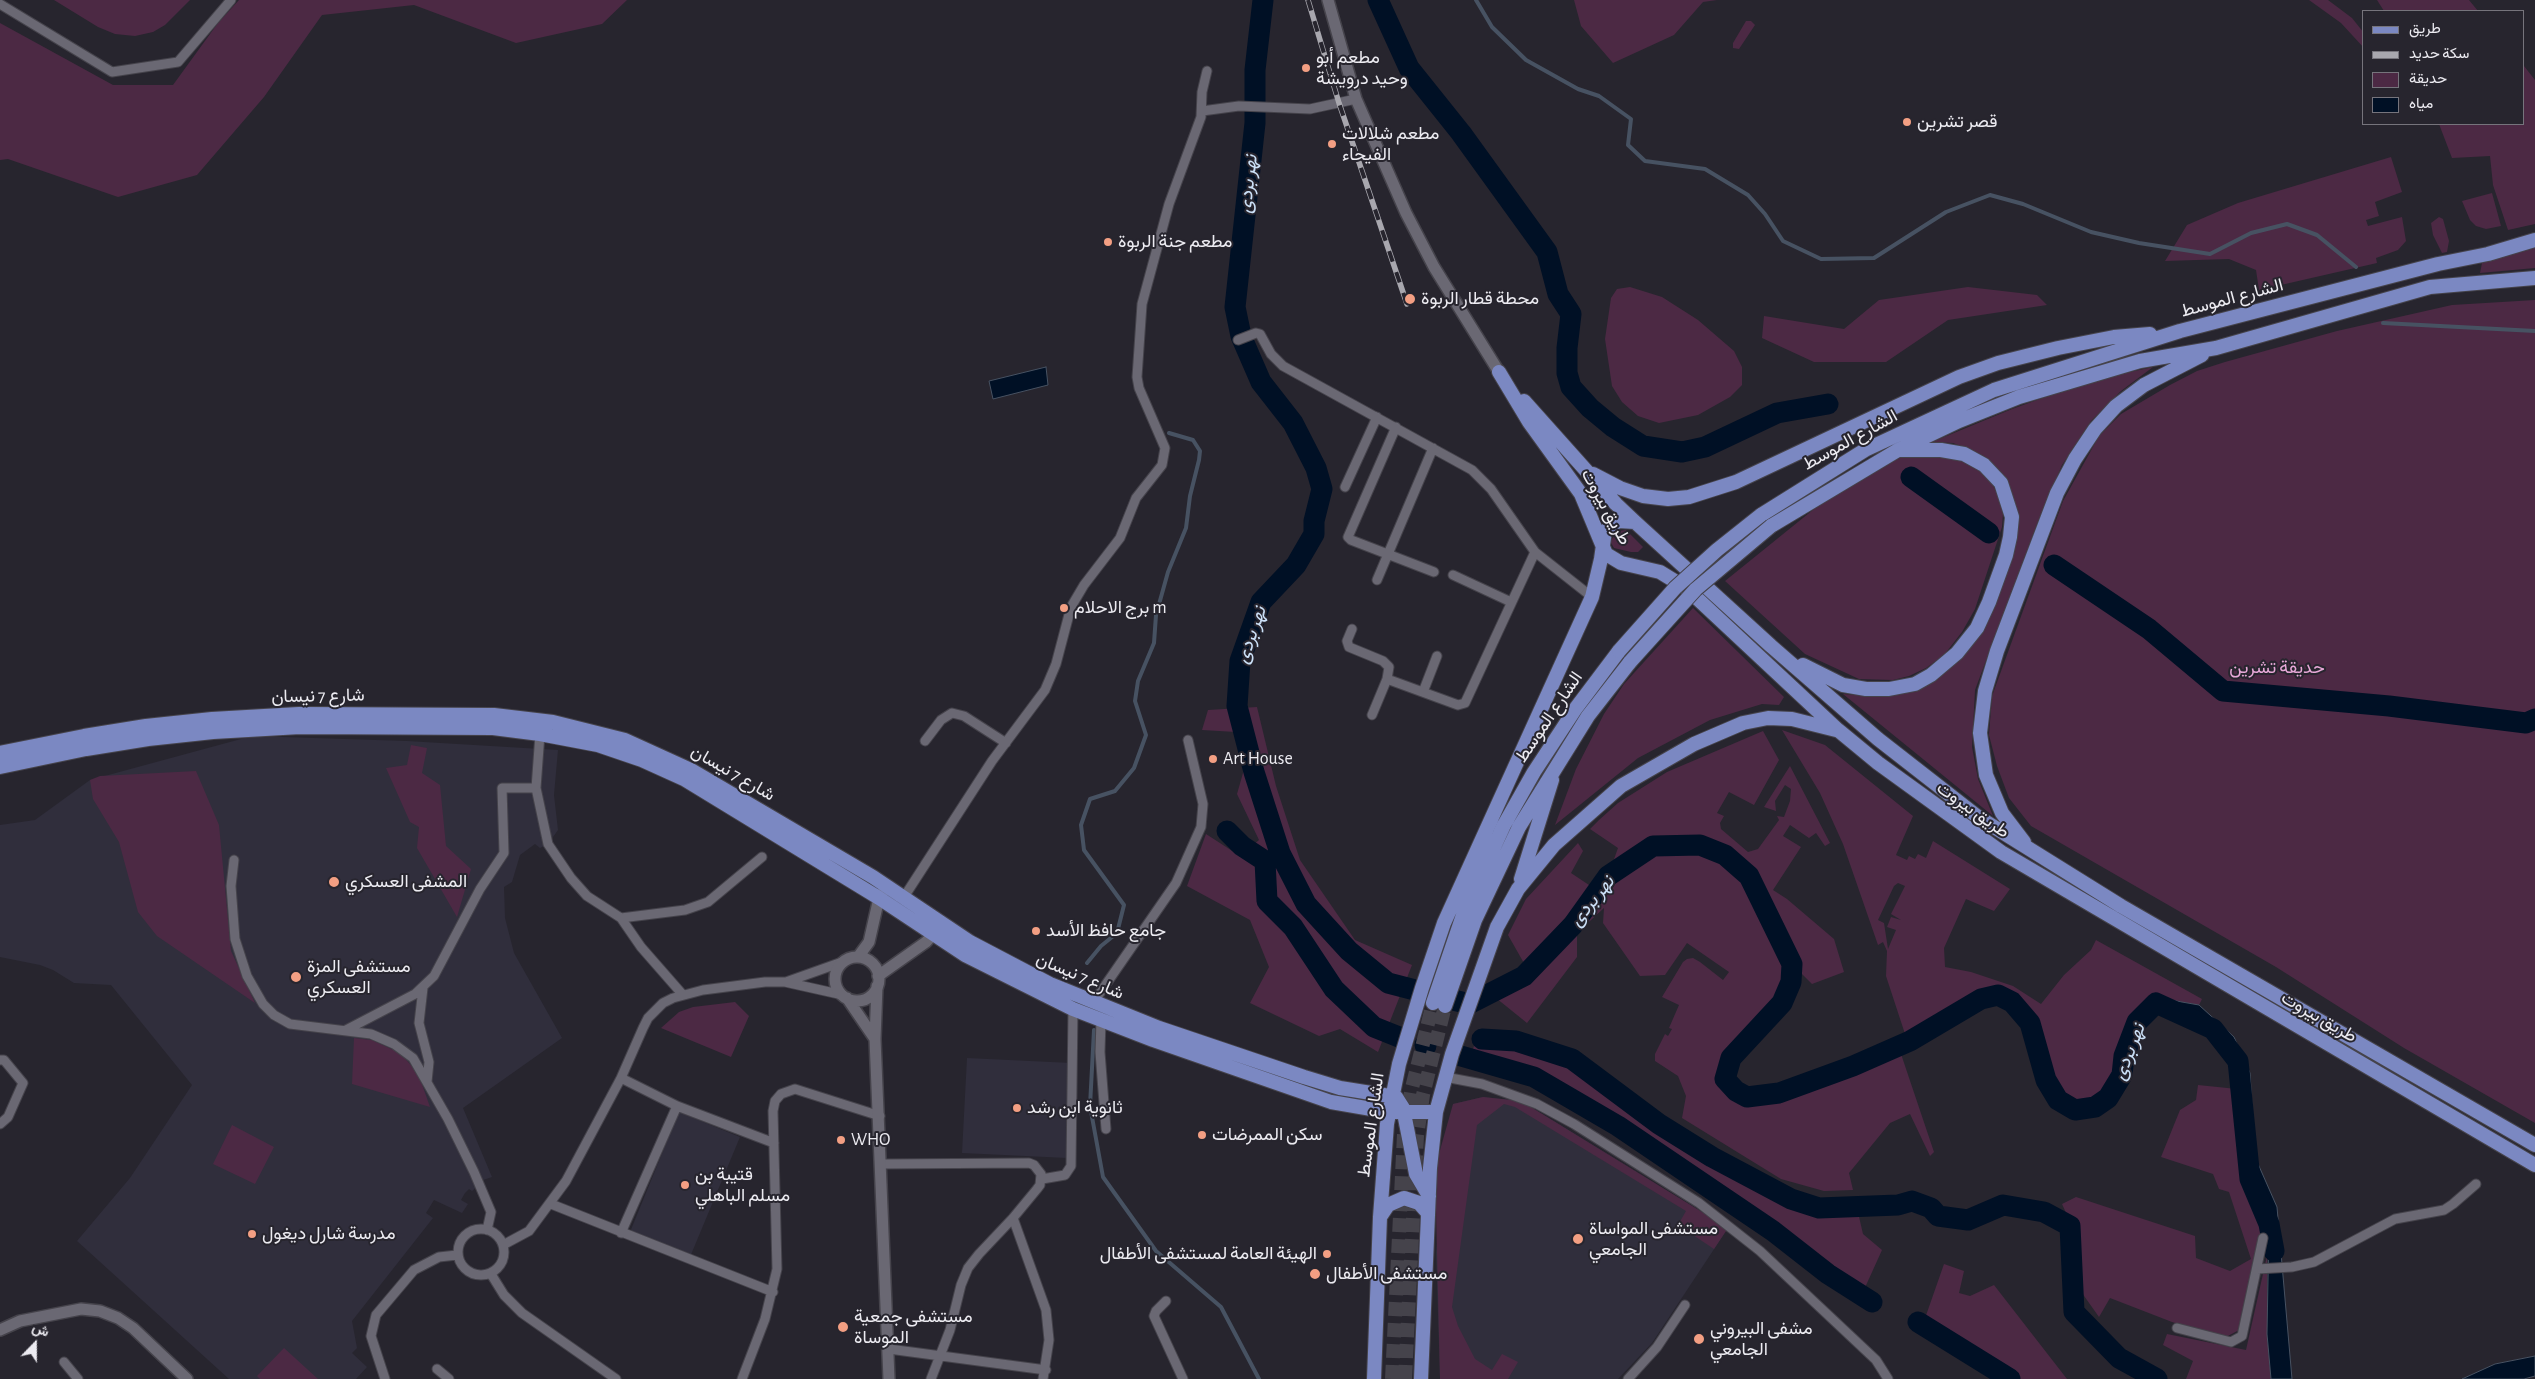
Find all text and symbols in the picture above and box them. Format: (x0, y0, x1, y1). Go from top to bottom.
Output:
legend (2362, 10, 2525, 125)
text: طريق (2409, 21, 2441, 36)
text: سكة حديد (2409, 46, 2469, 61)
place label: مطعم أبو وحيد درويشة (1316, 47, 1408, 90)
marker: مطعم أبو وحيد درويشة (1300, 62, 1312, 74)
text: حديقة (2409, 71, 2447, 86)
text: مياه (2409, 96, 2433, 111)
place label: قصر تشرين (1917, 111, 1997, 133)
marker: قصر تشرين (1901, 116, 1913, 128)
place label: مطعم شلالات الفيحاء (1342, 123, 1439, 166)
marker: مطعم شلالات الفيحاء (1326, 138, 1338, 150)
water label: نهر بردى (1234, 153, 1262, 215)
place label: مطعم جنة الربوة (1118, 231, 1232, 253)
marker: مطعم جنة الربوة (1102, 236, 1114, 248)
street label: الشارع الموسط (2178, 274, 2286, 322)
place label: محطة قطار الربوة (1421, 288, 1539, 310)
marker: محطة قطار الربوة (1403, 292, 1417, 306)
street label: الشارع الموسط (1799, 405, 1901, 475)
street label: طريق بيروت (1576, 465, 1636, 549)
place label: برج الاحلام m (1074, 597, 1167, 619)
marker: برج الاحلام m (1058, 602, 1070, 614)
water label: نهر بردى (1231, 603, 1271, 667)
park label: حديقة تشرين (2229, 657, 2325, 679)
street label: الشارع الموسط (1511, 667, 1587, 767)
street label: شارع 7 نيسان (271, 684, 365, 708)
street label: شارع 7 نيسان (687, 740, 779, 806)
place label: Art House (1223, 748, 1293, 770)
marker: Art House (1207, 753, 1219, 765)
street label: طريق بيروت (1932, 777, 2014, 843)
place label: المشفى العسكري (345, 871, 467, 893)
water label: نهر بردى (1565, 871, 1619, 931)
marker: المشفى العسكري (327, 875, 341, 889)
place label: جامع حافظ الأسد (1046, 920, 1166, 942)
marker: جامع حافظ الأسد (1030, 925, 1042, 937)
street label: شارع 7 نيسان (1033, 948, 1127, 1004)
place label: مستشفى المزة العسكري (307, 956, 411, 999)
marker: مستشفى المزة العسكري (289, 970, 303, 984)
street label: طريق بيروت (2277, 987, 2361, 1047)
water label: نهر بردى (2108, 1020, 2150, 1084)
street label: الشارع الموسط (1353, 1071, 1389, 1179)
place label: ثانوية ابن رشد (1027, 1097, 1123, 1119)
marker: ثانوية ابن رشد (1011, 1102, 1023, 1114)
place label: سكن الممرضات (1212, 1124, 1322, 1146)
place label: WHO (851, 1129, 891, 1151)
marker: سكن الممرضات (1196, 1129, 1208, 1141)
marker: WHO (835, 1134, 847, 1146)
place label: قتيبة بن مسلم الباهلي (695, 1164, 790, 1206)
marker: قتيبة بن مسلم الباهلي (679, 1179, 691, 1191)
place label: مستشفى المواساة الجامعي (1589, 1218, 1718, 1260)
place label: مدرسة شارل ديغول (262, 1223, 395, 1245)
marker: مدرسة شارل ديغول (246, 1228, 258, 1240)
marker: مستشفى المواساة الجامعي (1571, 1232, 1585, 1246)
place label: الهيئة العامة لمستشفى الأطفال (1100, 1243, 1317, 1265)
marker: الهيئة العامة لمستشفى الأطفال (1321, 1248, 1333, 1260)
place label: مستشفى الأطفال (1326, 1263, 1447, 1285)
marker: مستشفى الأطفال (1308, 1267, 1322, 1281)
place label: مستشفى جمعية الموساة (854, 1306, 973, 1348)
place label: مشفى البيروني الجامعي (1710, 1318, 1813, 1360)
north arrow (10, 1319, 60, 1369)
text: ش (30, 1320, 51, 1340)
marker: مستشفى جمعية الموساة (836, 1320, 850, 1334)
marker: مشفى البيروني الجامعي (1692, 1332, 1706, 1346)

